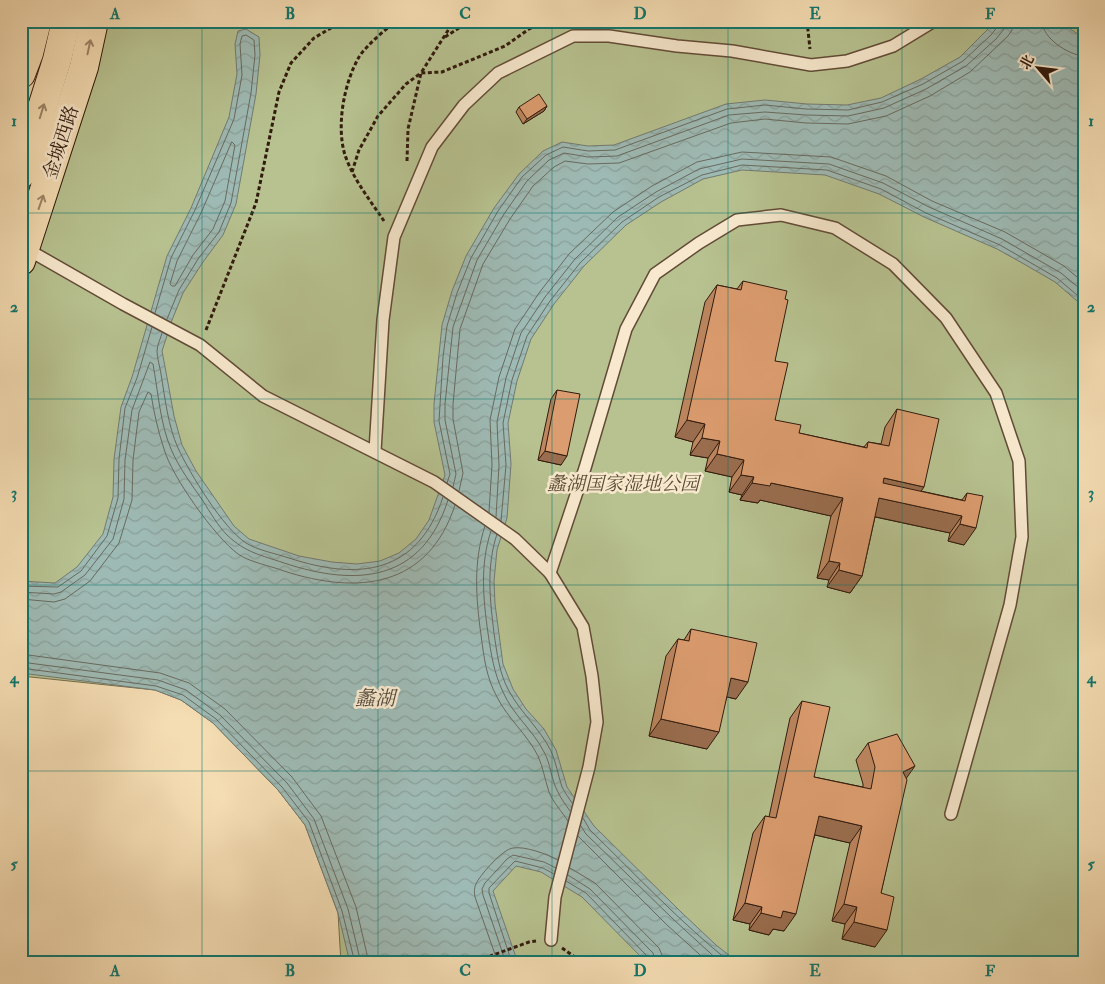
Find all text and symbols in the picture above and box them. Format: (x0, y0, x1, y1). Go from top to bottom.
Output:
text: A (109, 4, 121, 24)
text: B (285, 4, 295, 24)
text: C (459, 4, 471, 24)
text: D (633, 4, 647, 24)
text: E (809, 4, 821, 24)
text: F (985, 4, 995, 24)
one-way arrow (85, 39, 94, 55)
north arrow (1012, 42, 1062, 92)
text: 北 (1016, 52, 1038, 72)
street label: 金城西路 (38, 102, 84, 182)
one-way arrow (37, 103, 47, 119)
text: 1 (11, 111, 17, 131)
text: 1 (1088, 111, 1094, 131)
one-way arrow (37, 195, 46, 210)
text: 2 (10, 297, 18, 317)
text: 2 (1087, 297, 1095, 317)
park label: 蠡湖国家湿地公园 (547, 472, 702, 496)
text: 3 (11, 483, 17, 503)
text: 3 (1088, 483, 1094, 503)
text: 4 (9, 668, 20, 688)
text: 4 (1086, 668, 1097, 688)
water label: 蠡湖 (355, 686, 398, 711)
text: 5 (10, 854, 18, 874)
text: 5 (1087, 854, 1095, 874)
text: A (109, 961, 121, 981)
text: B (285, 961, 295, 981)
text: C (459, 961, 471, 981)
text: D (633, 961, 647, 981)
text: E (809, 961, 821, 981)
text: F (985, 961, 995, 981)

